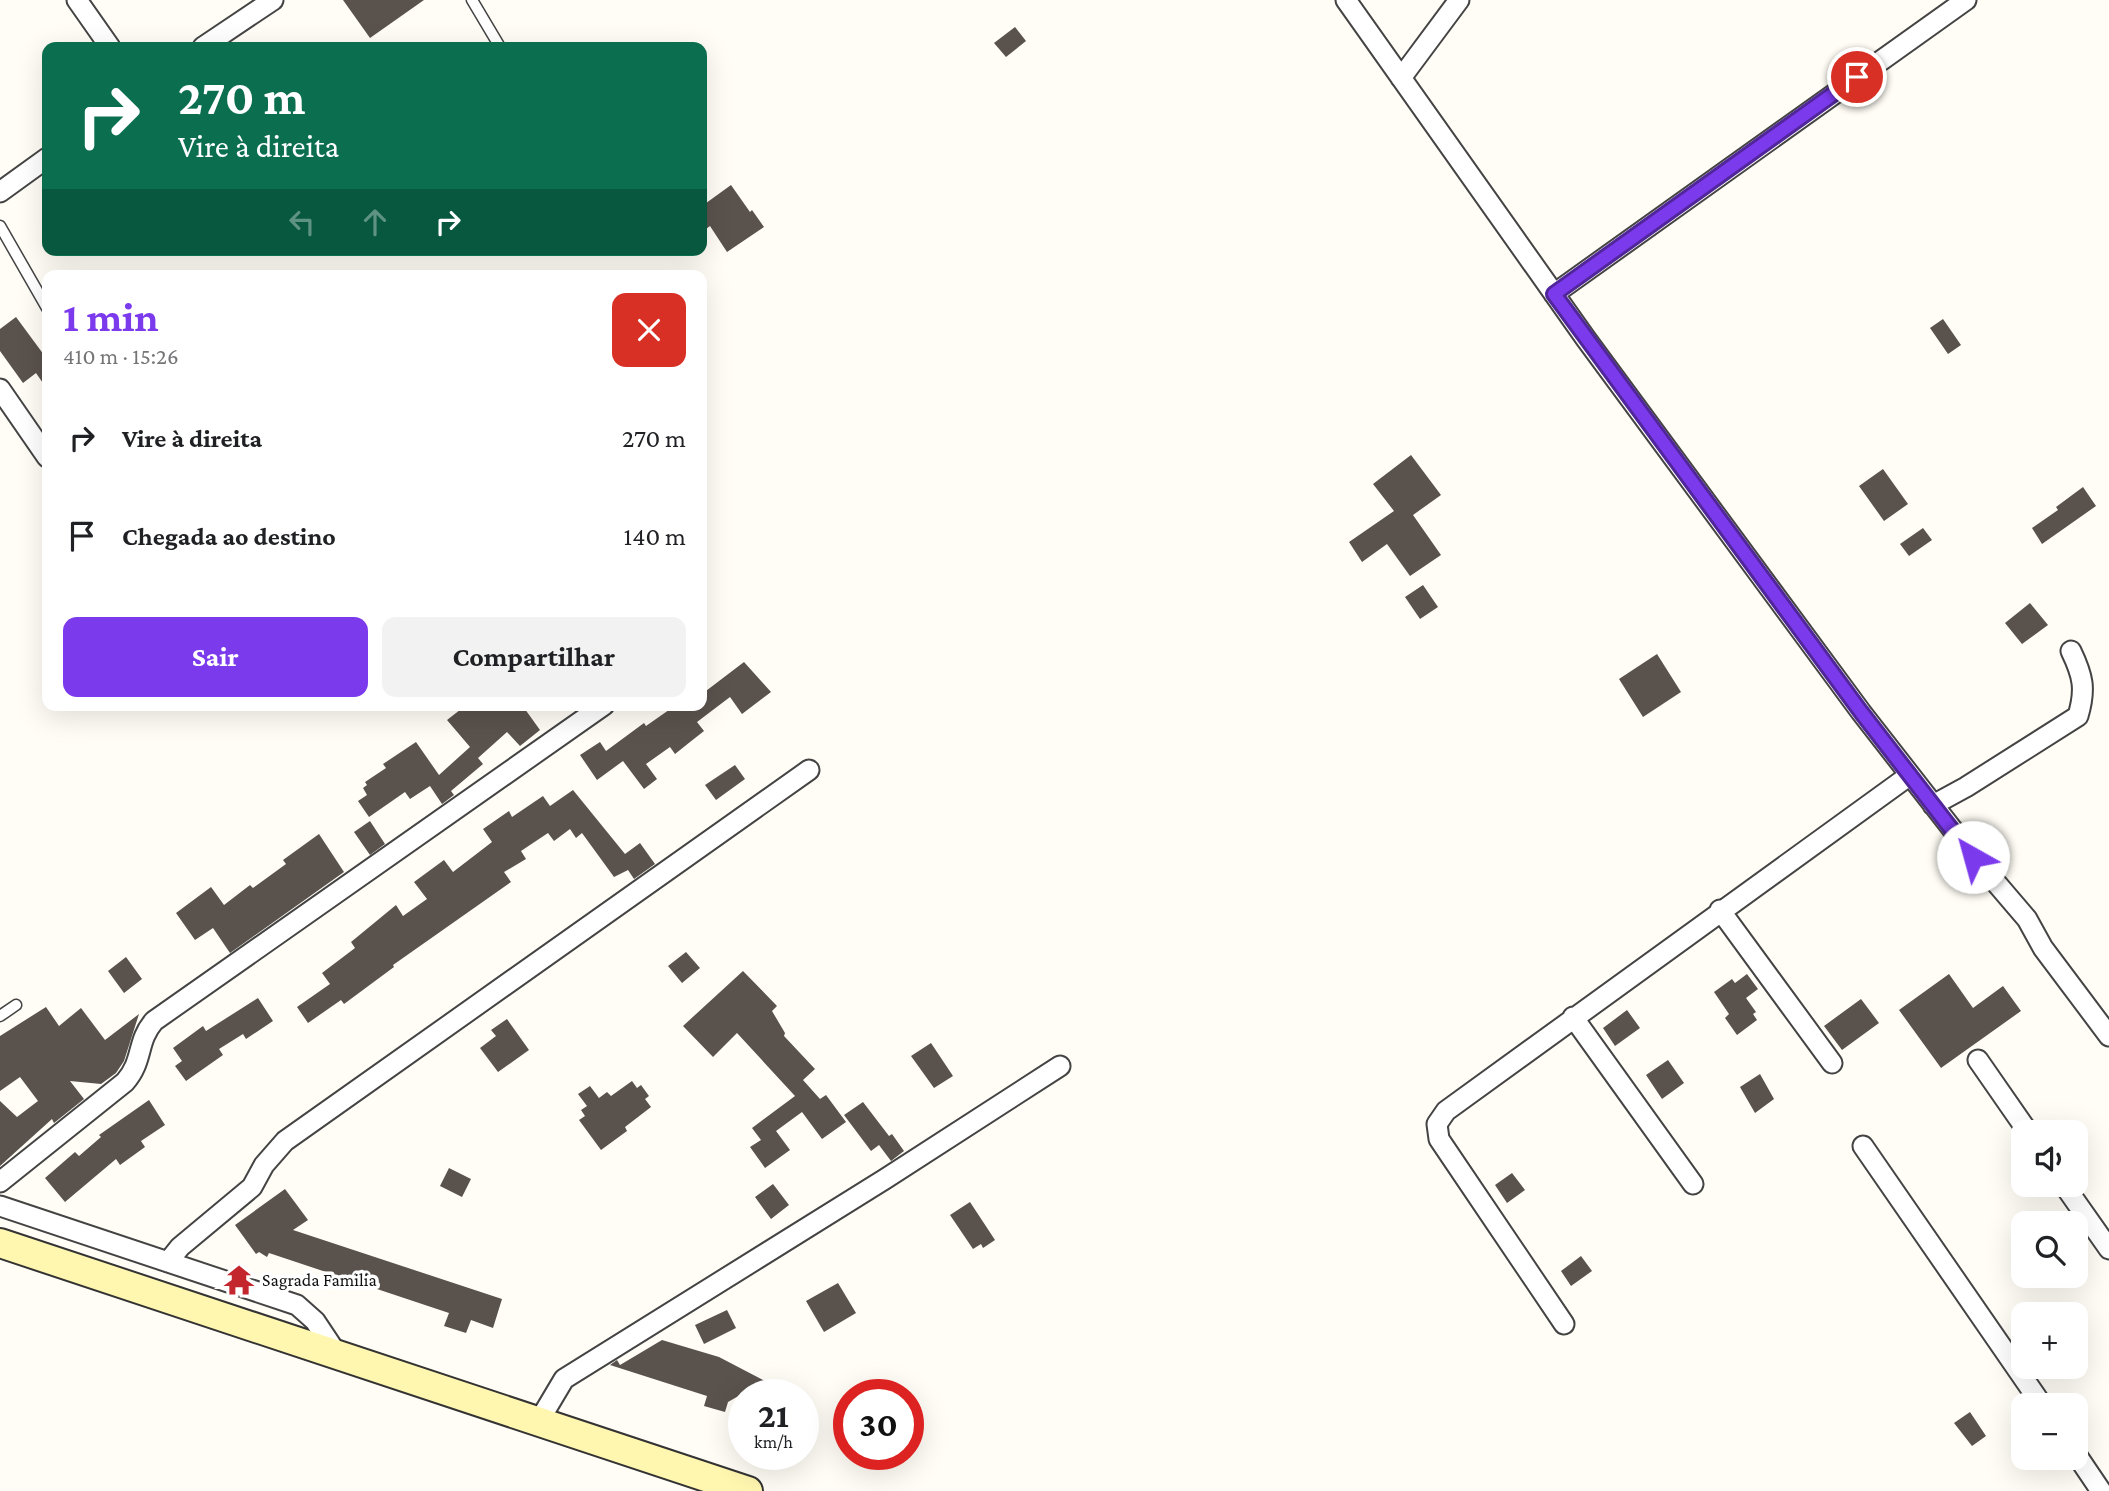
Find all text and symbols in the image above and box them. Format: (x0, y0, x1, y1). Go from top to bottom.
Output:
pin (1827, 47, 1887, 107)
icon: arrive (1838, 58, 1876, 96)
icon: right (63, 70, 154, 161)
text: 270 m (178, 70, 306, 125)
text: Vire à direita (178, 128, 339, 164)
icon: left (283, 203, 321, 241)
icon: ahead (356, 203, 394, 241)
icon: right (429, 203, 467, 241)
text: 1 min (63, 293, 159, 340)
button: close (612, 293, 686, 367)
text: 410 m · 15:26 (63, 343, 179, 369)
icon: right (63, 419, 101, 457)
text: Vire à direita (122, 424, 262, 453)
text: 270 m (622, 424, 686, 453)
icon: arrive (63, 517, 101, 555)
text: Chegada ao destino (122, 522, 336, 551)
text: 140 m (624, 522, 686, 551)
button: Sair (63, 617, 368, 697)
button: Compartilhar (382, 617, 686, 697)
position arrow (1936, 820, 2010, 894)
map controls (2011, 1120, 2088, 1470)
button: sound (2011, 1120, 2088, 1197)
button: search (2011, 1211, 2088, 1288)
temple icon: Sagrada Familia (222, 1263, 256, 1297)
place label: Sagrada Familia (262, 1270, 377, 1290)
button: + (2011, 1302, 2088, 1379)
speed limit sign: 30 (833, 1379, 924, 1470)
button: − (2011, 1393, 2088, 1470)
text: 21 (758, 1396, 789, 1435)
text: km/h (754, 1432, 793, 1452)

